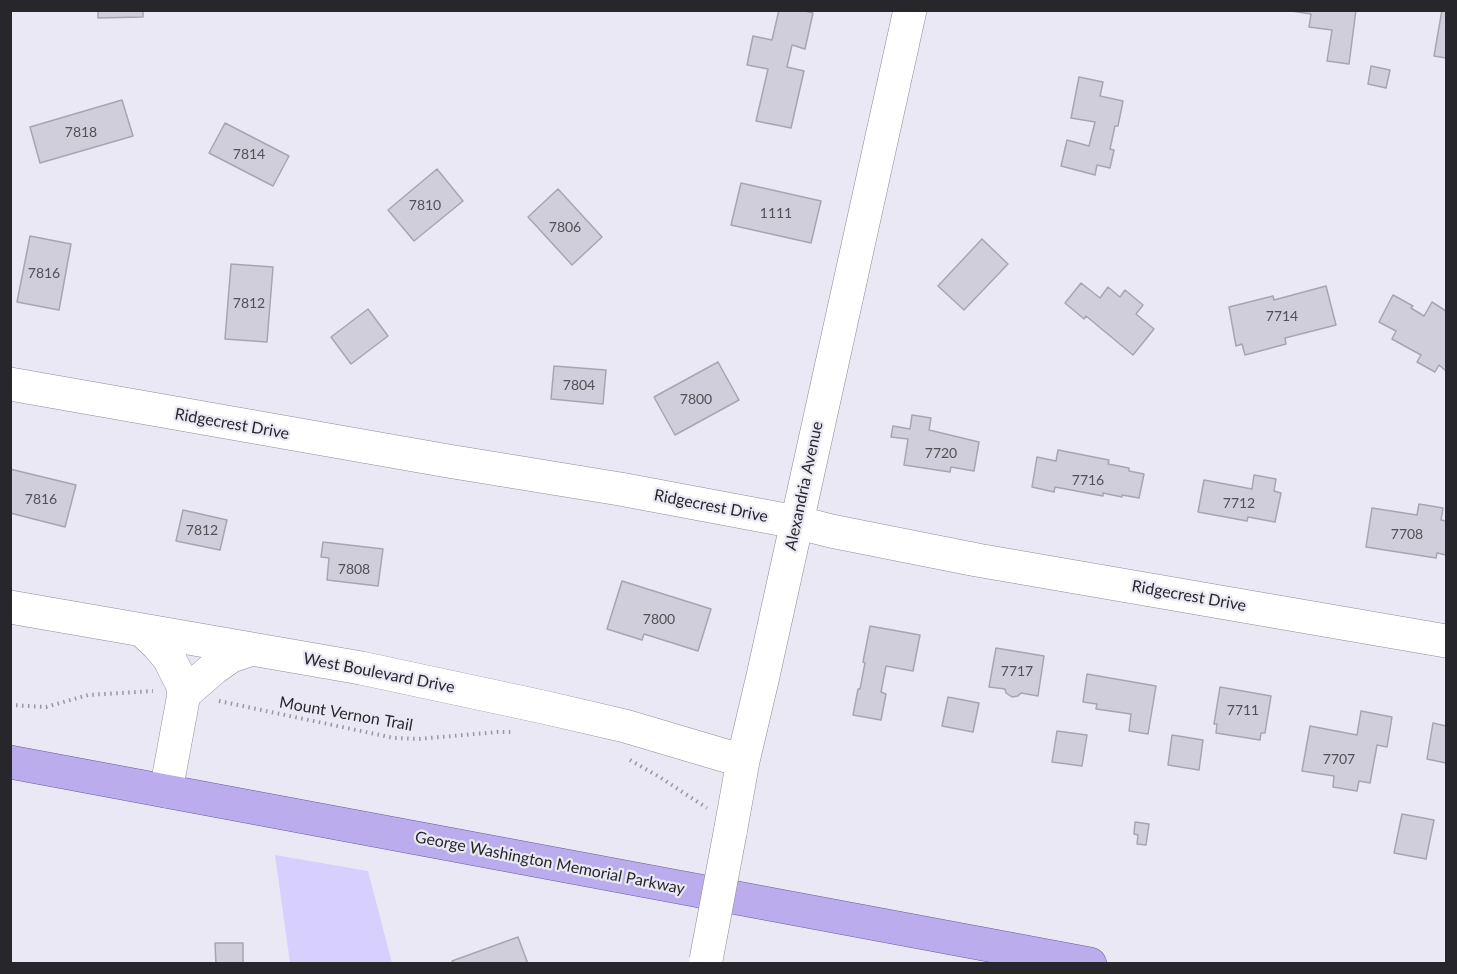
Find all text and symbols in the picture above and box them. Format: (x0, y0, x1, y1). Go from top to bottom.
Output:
house number: 7818 (65, 124, 97, 140)
house number: 7814 (233, 146, 265, 162)
house number: 7810 (409, 197, 441, 213)
house number: 1111 (760, 205, 792, 221)
house number: 7806 (549, 219, 581, 235)
house number: 7816 (28, 265, 60, 281)
house number: 7812 (233, 295, 265, 311)
house number: 7714 (1266, 308, 1298, 324)
house number: 7804 (563, 377, 595, 393)
house number: 7800 (680, 391, 712, 407)
street label: Ridgecrest Drive (173, 404, 291, 444)
street label: Alexandria Avenue (781, 420, 827, 552)
house number: 7720 (925, 445, 957, 461)
house number: 7716 (1072, 472, 1104, 488)
street label: Ridgecrest Drive (652, 486, 770, 526)
house number: 7816 (25, 491, 57, 507)
house number: 7712 (1223, 495, 1255, 511)
house number: 7812 (186, 522, 218, 538)
house number: 7708 (1391, 526, 1423, 542)
house number: 7808 (338, 561, 370, 577)
street label: Ridgecrest Drive (1130, 576, 1248, 616)
house number: 7800 (643, 611, 675, 627)
street label: West Boulevard Drive (302, 649, 456, 697)
house number: 7717 (1001, 663, 1033, 679)
street label: Mount Vernon Trail (278, 693, 414, 735)
house number: 7711 (1227, 702, 1259, 718)
house number: 7707 (1323, 751, 1355, 767)
street label: George Washington Memorial Parkway (414, 827, 686, 899)

